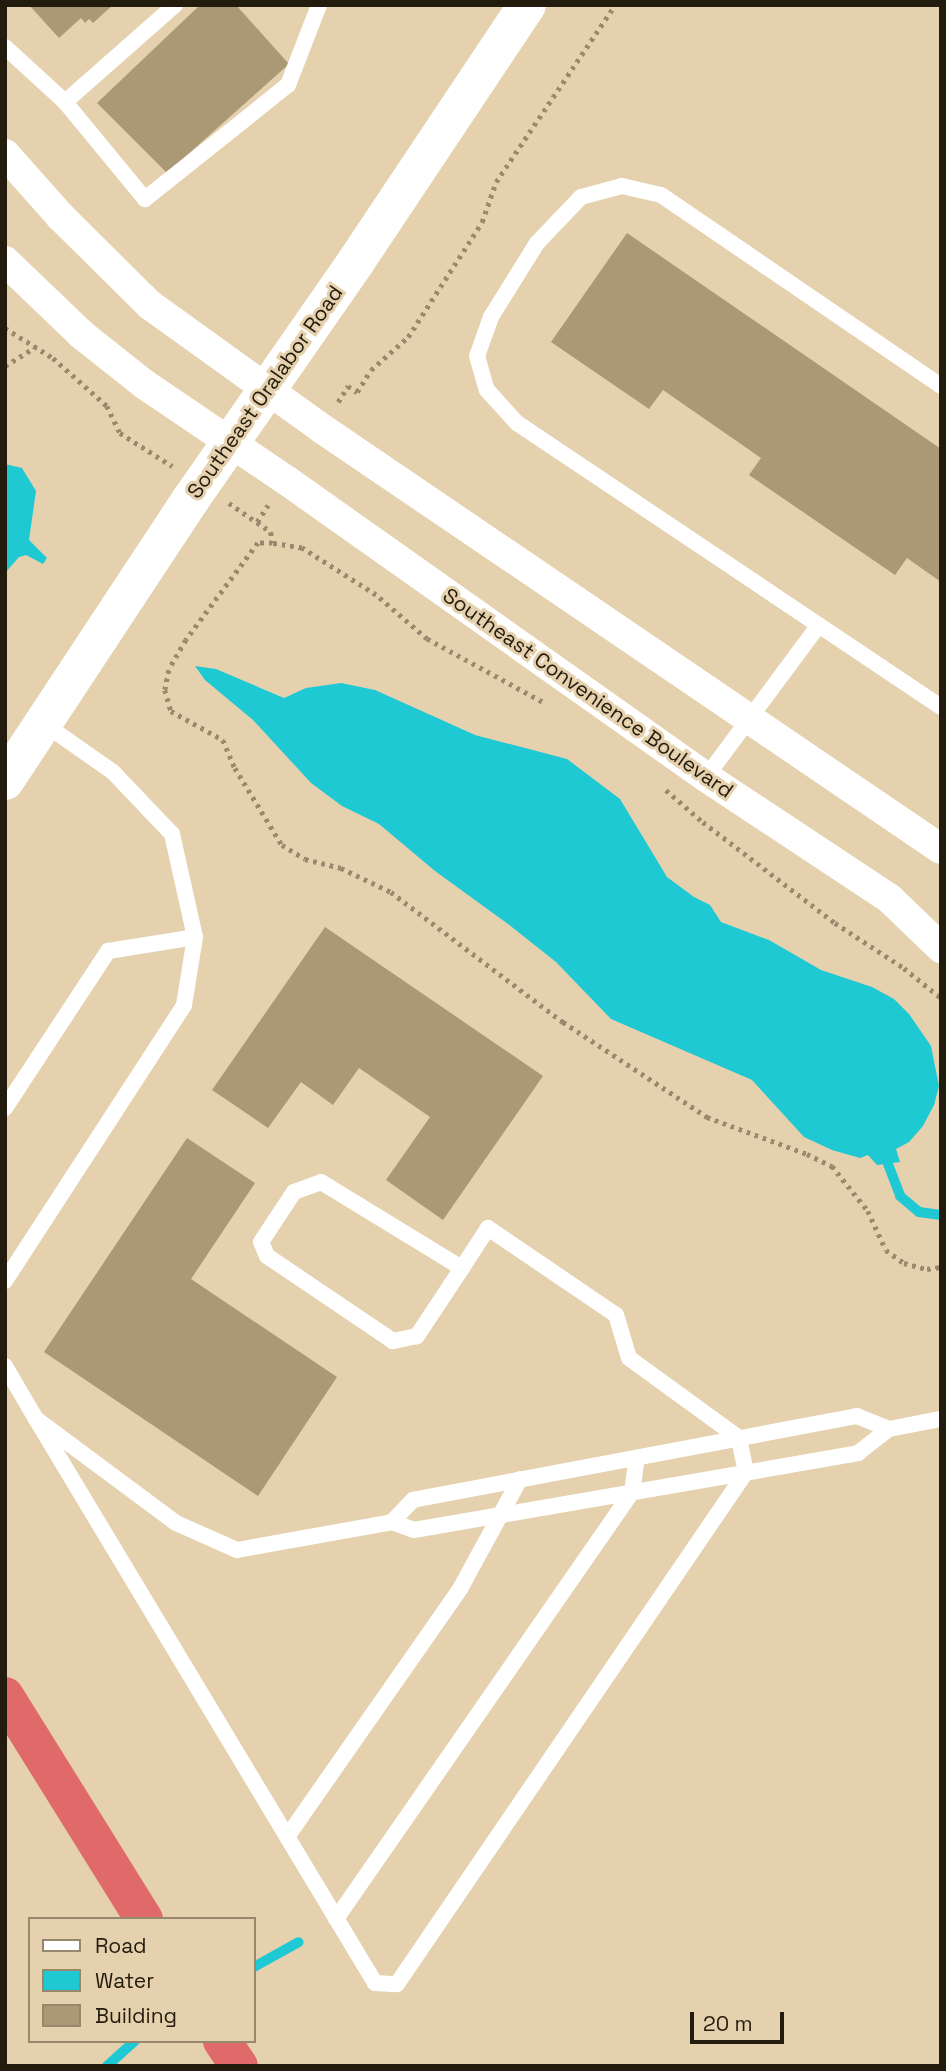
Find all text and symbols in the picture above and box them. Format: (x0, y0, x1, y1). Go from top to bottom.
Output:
street label: Southeast Oralabor Road (182, 281, 348, 503)
street label: Southeast Convenience Boulevard (438, 583, 738, 803)
legend (28, 1917, 256, 2043)
text: Road (95, 1932, 147, 1959)
text: Water (95, 1967, 154, 1994)
scale bar (694, 1997, 788, 2041)
text: Building (95, 2002, 177, 2029)
text: 20 m (703, 2010, 753, 2037)

